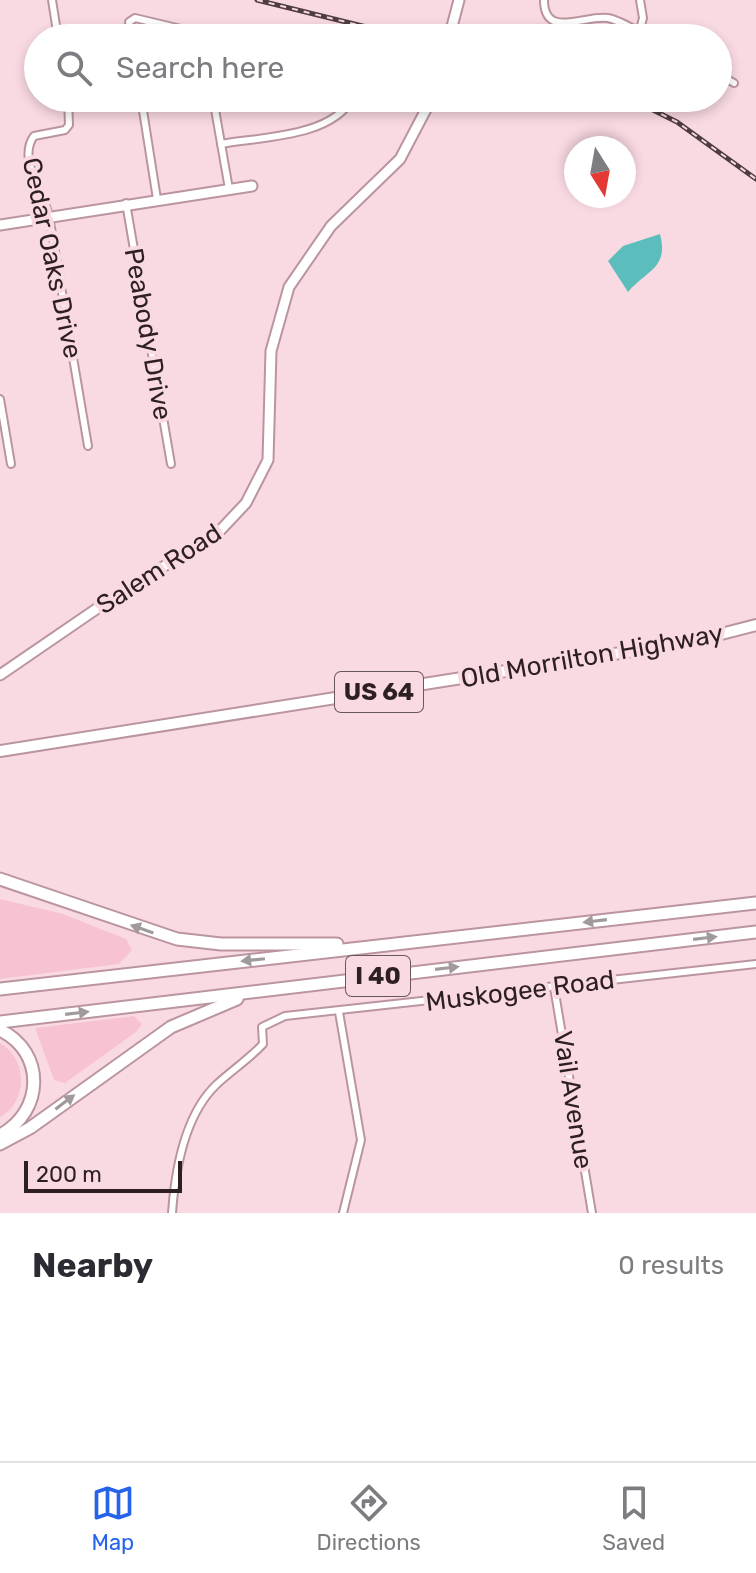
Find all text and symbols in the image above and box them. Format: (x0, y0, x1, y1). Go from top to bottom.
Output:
search box (24, 24, 732, 112)
icon: search (52, 46, 96, 90)
text: Search here (116, 50, 284, 86)
north arrow (564, 136, 636, 208)
street label: Cedar Oaks Drive (16, 155, 88, 361)
street label: Peabody Drive (118, 246, 178, 422)
street label: Salem Road (91, 517, 227, 621)
street label: Old Morrilton Highway (458, 618, 726, 694)
road number: US 64 (335, 672, 423, 712)
one-way arrow (582, 915, 607, 928)
one-way arrow (129, 922, 153, 934)
one-way arrow (693, 932, 718, 945)
one-way arrow (240, 954, 265, 967)
road number: I 40 (346, 956, 410, 996)
one-way arrow (435, 961, 460, 974)
street label: Muskogee Road (424, 964, 616, 1018)
one-way arrow (65, 1006, 90, 1019)
street label: Vail Avenue (547, 1029, 599, 1171)
one-way arrow (55, 1095, 76, 1111)
scale bar (24, 1157, 182, 1193)
text: 200 m (36, 1161, 102, 1188)
text: Nearby (32, 1245, 153, 1286)
text: 0 results (618, 1250, 724, 1281)
tab: Map (91, 1481, 135, 1556)
tab: Directions (316, 1481, 421, 1556)
tab: Saved (602, 1481, 665, 1556)

